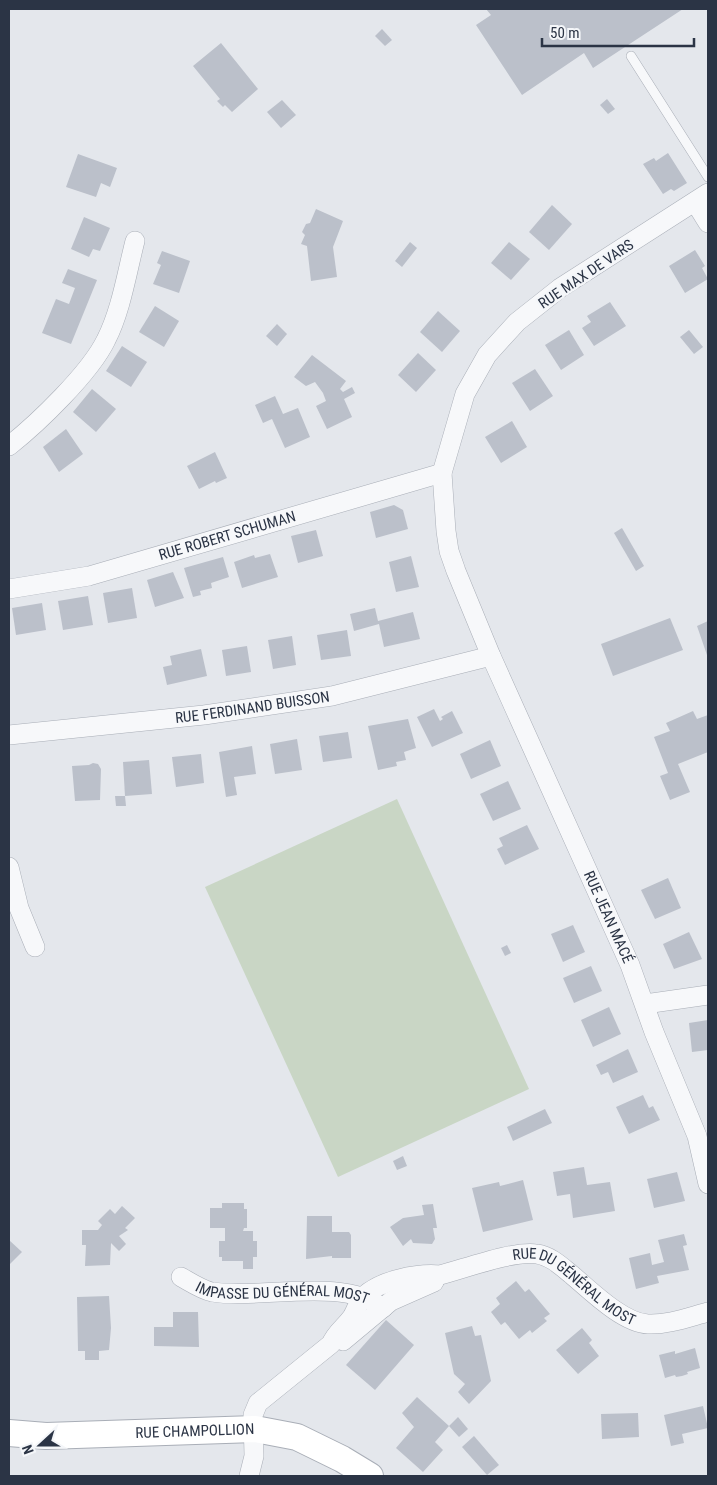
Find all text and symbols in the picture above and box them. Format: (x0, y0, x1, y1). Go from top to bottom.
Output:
scale bar (542, 15, 694, 47)
text: 50 m (550, 24, 580, 42)
street label: RUE MAX DE VARS (535, 235, 637, 312)
street label: RUE ROBERT SCHUMAN (157, 507, 298, 564)
street label: RUE FERDINAND BUISSON (174, 687, 331, 727)
street label: RUE JEAN MACÉ (580, 868, 637, 966)
street label: RUE DU GÉNÉRAL MOST (511, 1244, 639, 1329)
street label: IMPASSE DU GÉNÉRAL MOST (192, 1278, 372, 1308)
north arrow (15, 1420, 65, 1470)
street label: RUE CHAMPOLLION (135, 1420, 255, 1442)
text: N (19, 1443, 37, 1457)

